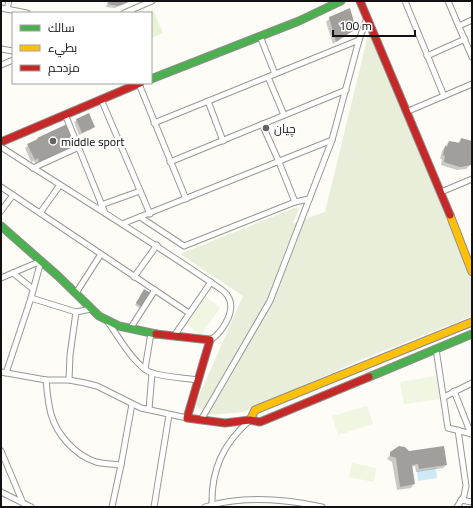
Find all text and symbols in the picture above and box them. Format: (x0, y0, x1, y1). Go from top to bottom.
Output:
legend (12, 12, 152, 84)
scale bar (333, 12, 415, 38)
text: 100 m (339, 14, 372, 37)
text: سالك (48, 16, 75, 39)
text: بطيء (48, 36, 77, 59)
text: مزدحم (48, 56, 80, 79)
place label: چيان (274, 117, 296, 140)
marker: چيان (261, 123, 271, 133)
place label: middle sport (61, 130, 125, 153)
marker: middle sport (48, 136, 58, 146)

